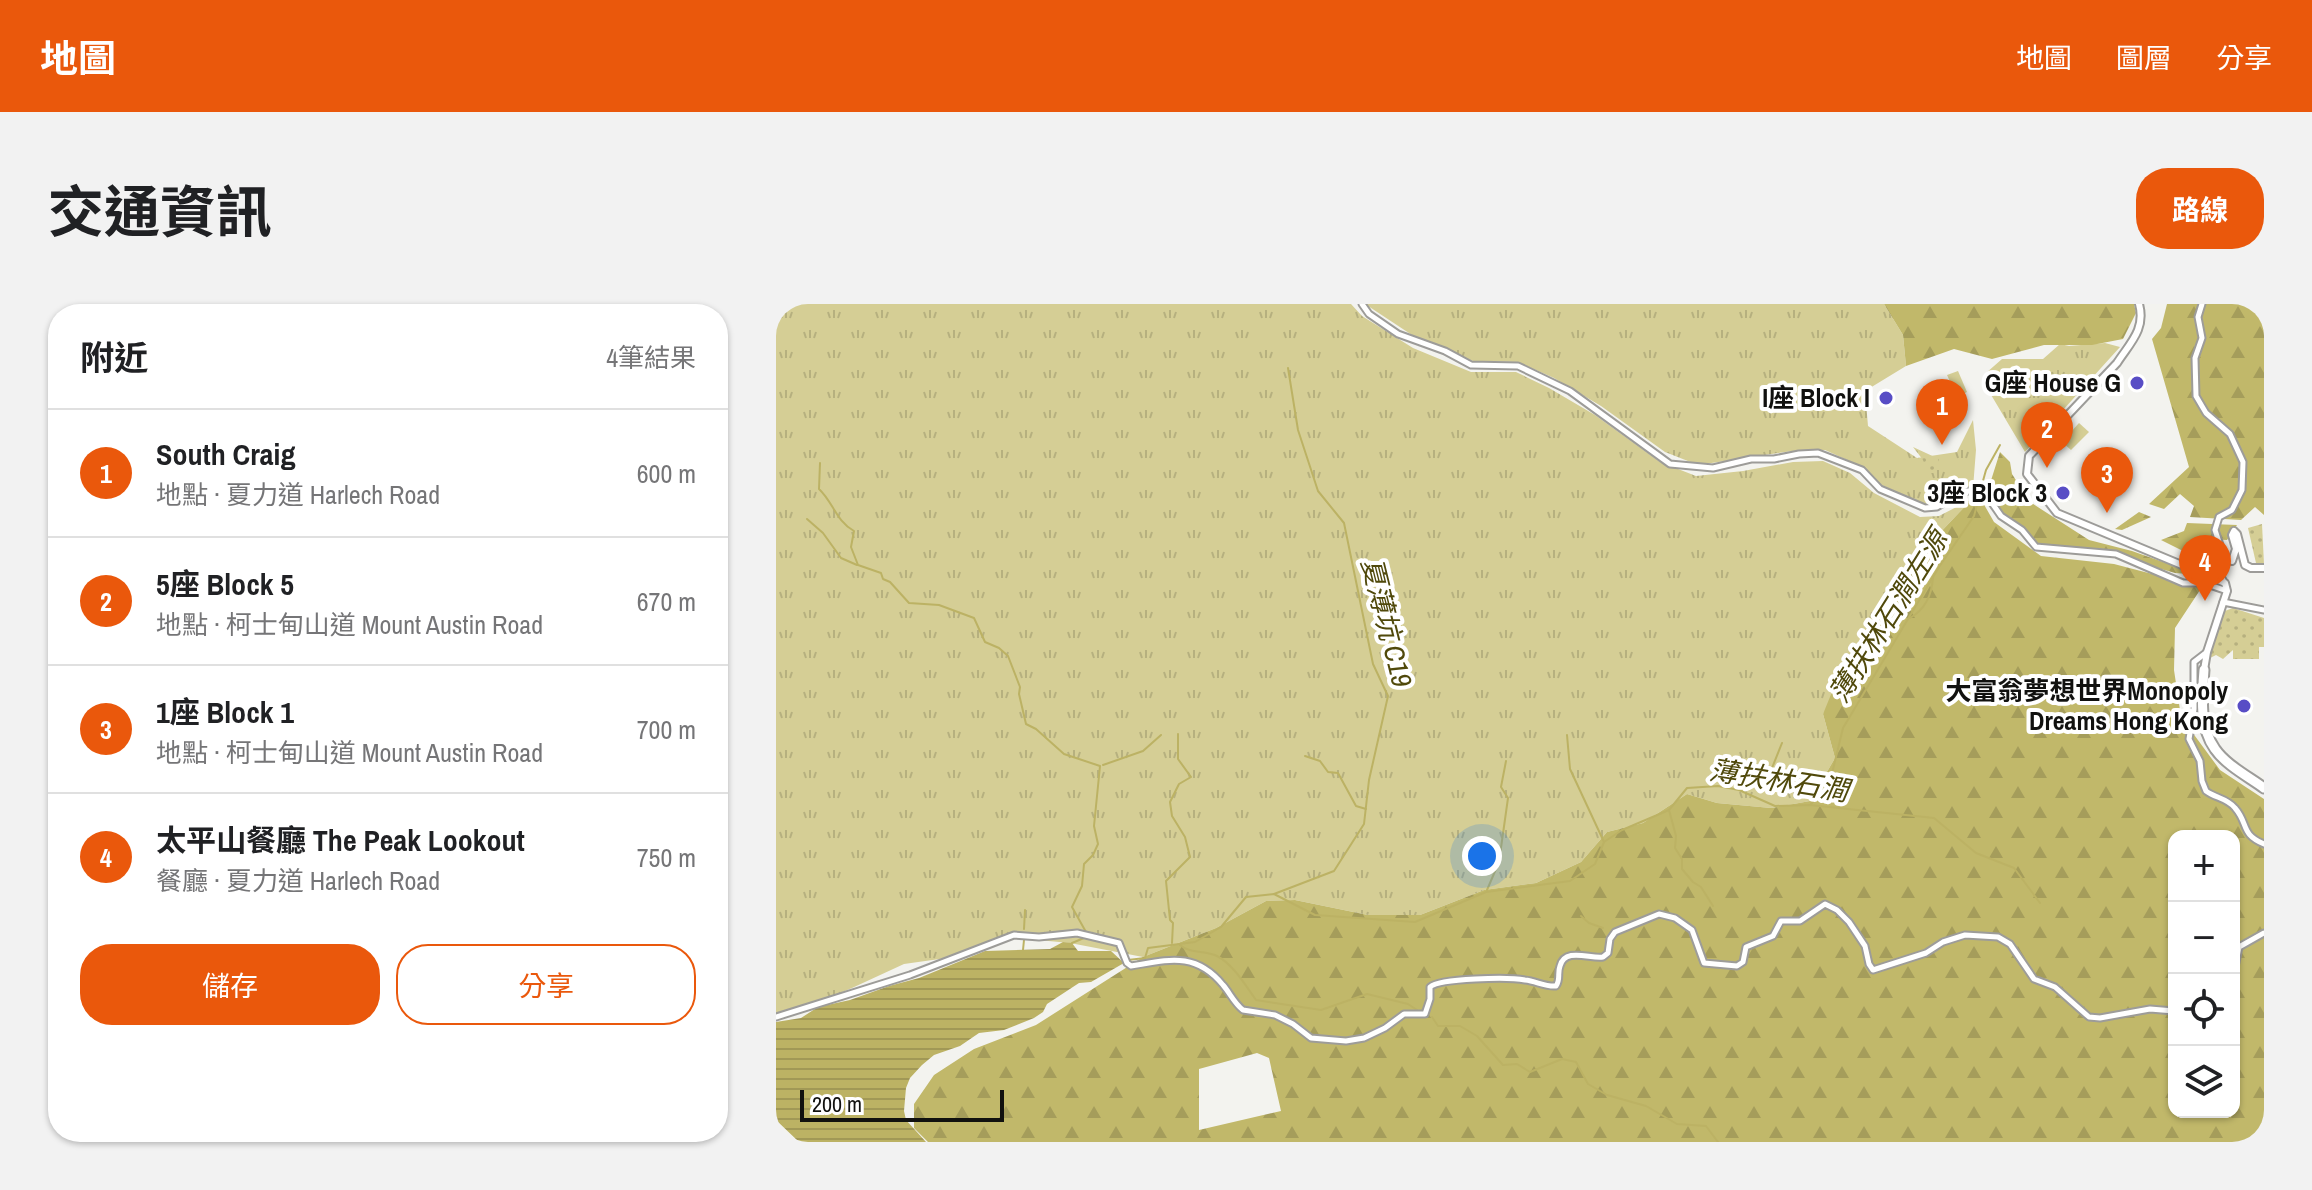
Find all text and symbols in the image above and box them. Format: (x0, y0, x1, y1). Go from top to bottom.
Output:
text: 地圖 (40, 33, 116, 84)
text: 地圖 (2016, 39, 2072, 77)
text: 圖層 (2116, 39, 2172, 77)
text: 分享 (2216, 39, 2272, 77)
button: 路線 (2136, 168, 2264, 249)
text: 交通資訊 (48, 174, 272, 249)
text: 附近 (80, 335, 148, 381)
text: 4筆結果 (606, 340, 696, 375)
place label: G座 House G (1985, 365, 2121, 400)
marker: G座 House G (2128, 374, 2146, 392)
pin: 1 (1916, 379, 1968, 445)
place label: I座 Block I (1762, 380, 1870, 415)
marker: I座 Block I (1877, 389, 1895, 407)
pin: 2 (2021, 402, 2073, 468)
text: South Craig (156, 434, 295, 474)
pin: 3 (2081, 447, 2133, 513)
text: 1 (100, 456, 112, 491)
text: 600 m (637, 456, 696, 491)
place label: 3座 Block 3 (1927, 475, 2047, 510)
text: 地點 · 夏力道 Harlech Road (156, 477, 440, 512)
marker: 3座 Block 3 (2054, 484, 2072, 502)
water label: 薄扶林石澗左源 (1820, 519, 1959, 709)
pin: 4 (2179, 535, 2231, 601)
water label: 夏薄坑 C19 (1353, 553, 1422, 691)
text: 5座 Block 5 (156, 564, 294, 604)
text: 2 (100, 584, 112, 619)
text: 670 m (637, 584, 696, 619)
text: 地點 · 柯士甸山道 Mount Austin Road (156, 607, 543, 642)
place label: 大富翁夢想世界Monopoly Dreams Hong Kong (1945, 673, 2228, 738)
text: 1座 Block 1 (156, 692, 294, 732)
marker: 大富翁夢想世界Monopoly Dreams Hong Kong (2235, 697, 2253, 715)
text: 3 (100, 712, 112, 747)
text: 700 m (637, 712, 696, 747)
text: 地點 · 柯士甸山道 Mount Austin Road (156, 735, 543, 770)
water label: 薄扶林石澗 (1707, 750, 1855, 810)
text: 太平山餐廳 The Peak Lookout (156, 820, 525, 860)
map controls (2168, 830, 2240, 1118)
button: + (2168, 830, 2240, 902)
your location (1462, 836, 1502, 876)
text: 4 (100, 840, 112, 875)
text: 750 m (637, 840, 696, 875)
text: 餐廳 · 夏力道 Harlech Road (156, 863, 440, 898)
button: − (2168, 902, 2240, 974)
button: 儲存 (80, 944, 380, 1025)
button: 分享 (396, 944, 696, 1025)
button: locate (2168, 974, 2240, 1046)
button: layers (2168, 1046, 2240, 1118)
scale bar (800, 1086, 1004, 1122)
text: 200 m (812, 1089, 862, 1119)

